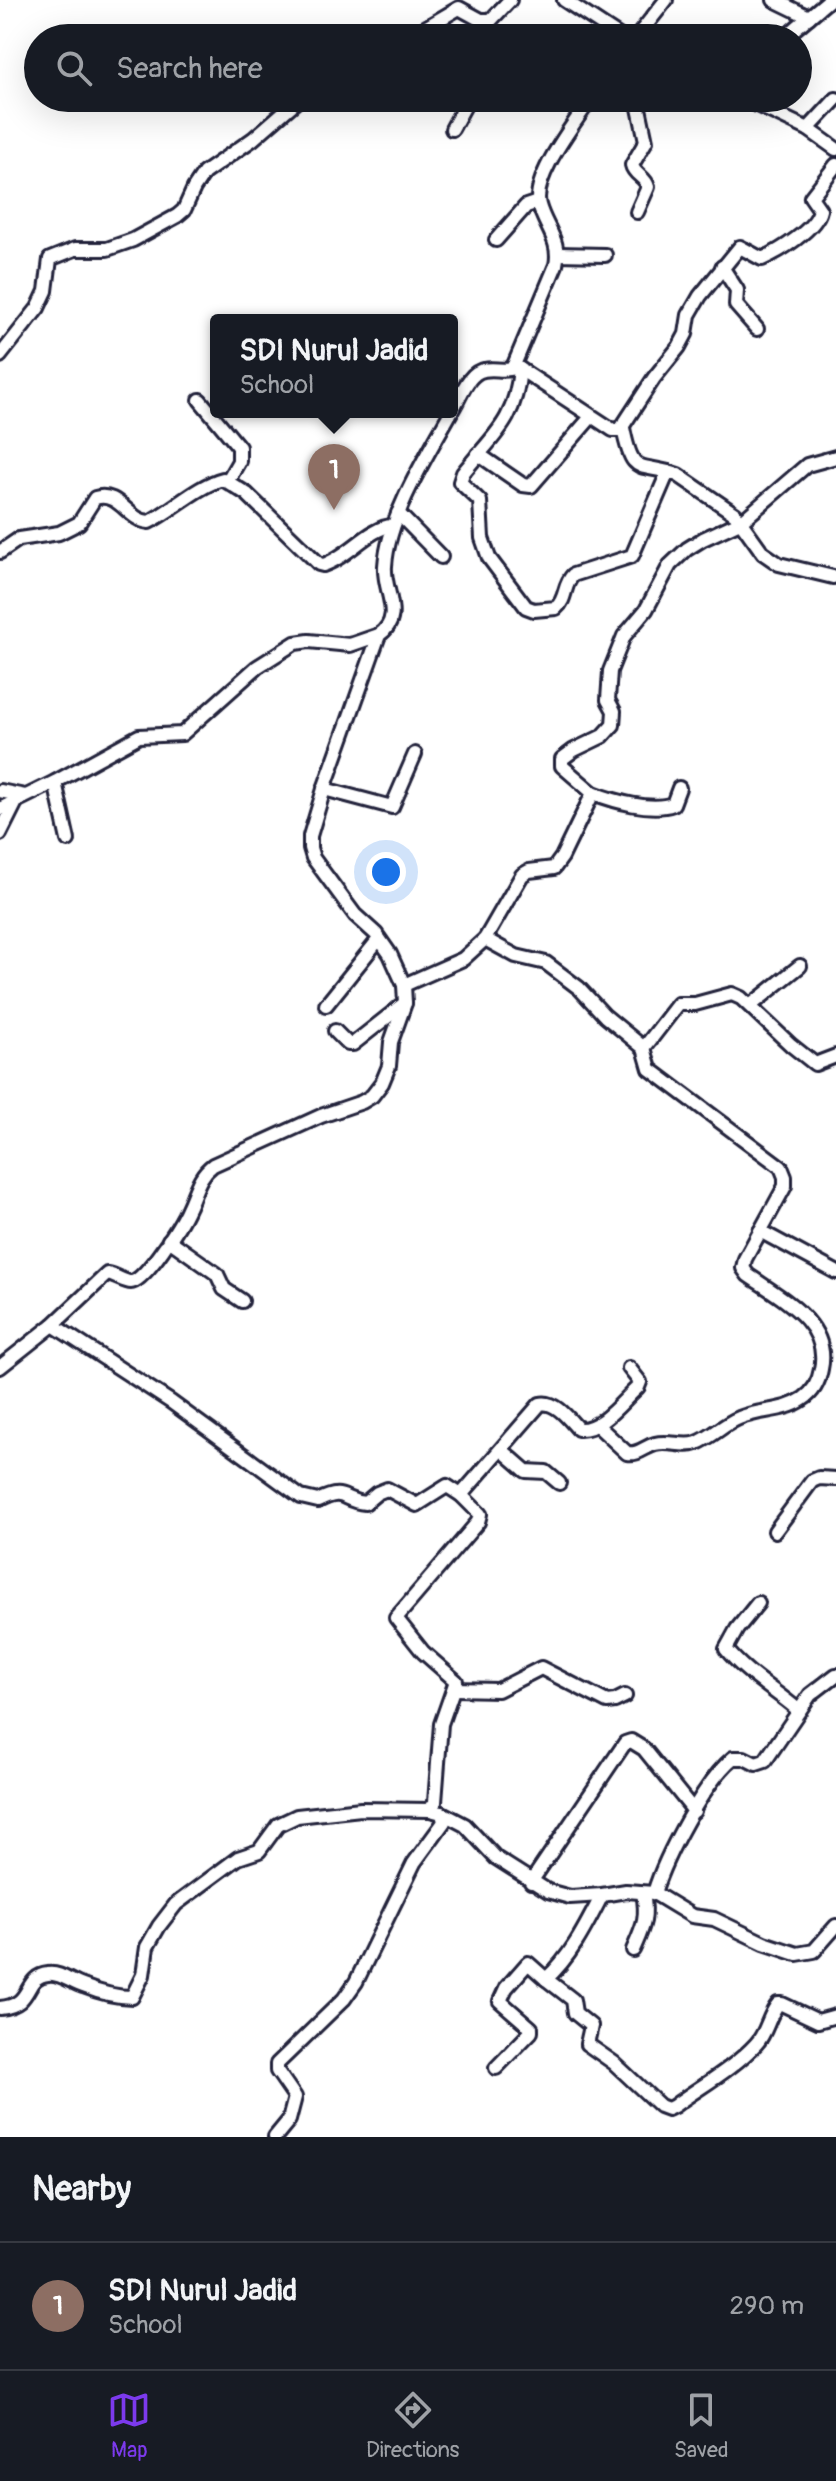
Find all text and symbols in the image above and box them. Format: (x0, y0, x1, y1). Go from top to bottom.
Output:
search box (24, 24, 812, 112)
icon: search (52, 46, 96, 90)
text: Search here (116, 50, 263, 87)
popup (210, 314, 458, 418)
text: SDI Nurul Jadid (239, 332, 429, 369)
text: School (239, 369, 314, 401)
pin: 1 (308, 444, 360, 510)
your location (366, 852, 406, 892)
text: Nearby (32, 2168, 131, 2211)
text: SDI Nurul Jadid (108, 2272, 297, 2309)
text: 1 (53, 2290, 63, 2322)
text: 290 m (730, 2290, 804, 2322)
text: School (108, 2309, 183, 2341)
tab: Map (107, 2388, 151, 2464)
tab: Directions (366, 2388, 459, 2464)
tab: Saved (674, 2388, 729, 2464)

